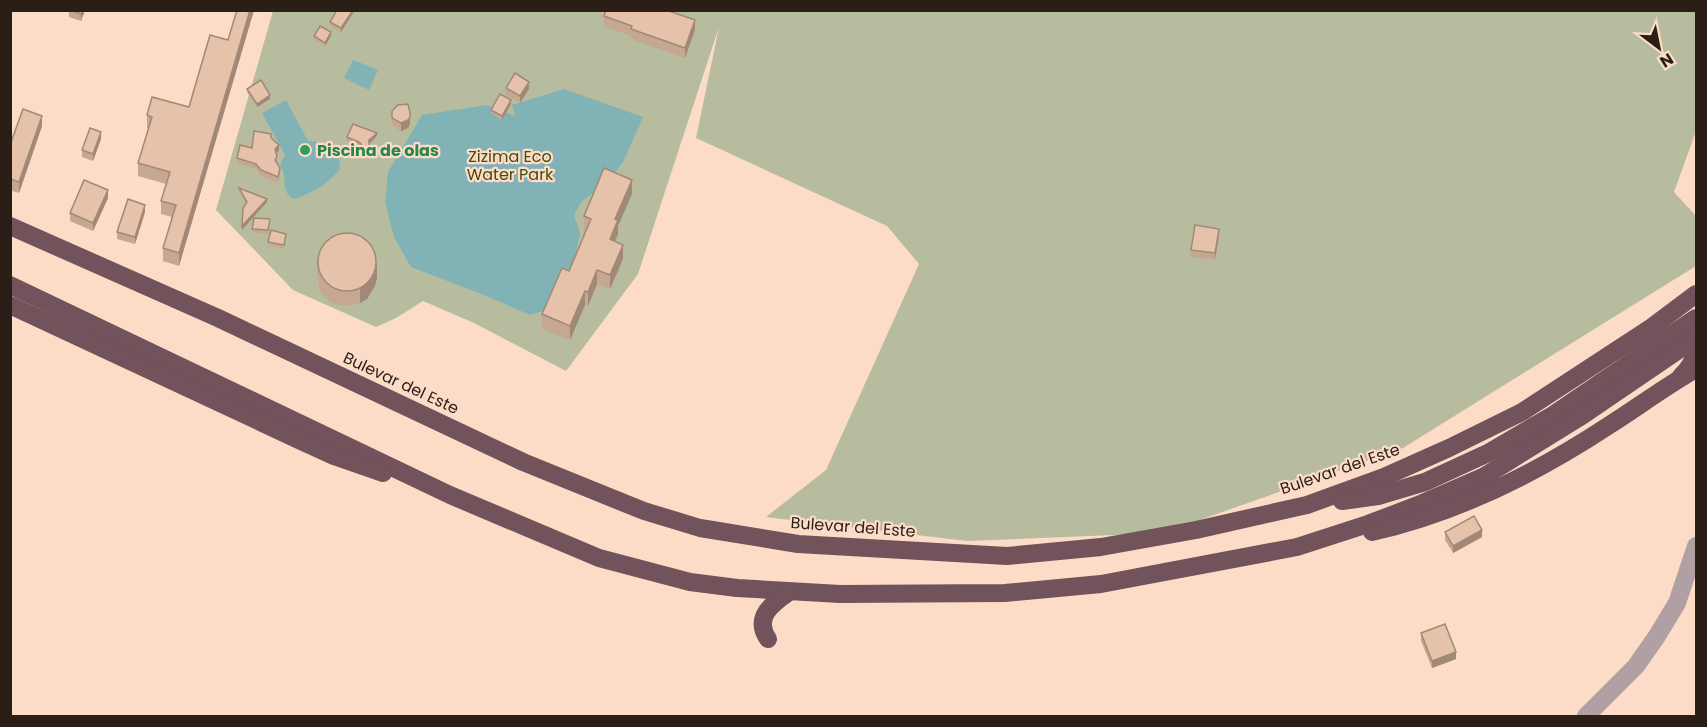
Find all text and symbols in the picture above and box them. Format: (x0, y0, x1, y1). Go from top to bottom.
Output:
north arrow (1629, 18, 1689, 78)
text: N (1655, 47, 1678, 73)
place label: Piscina de olas (317, 139, 439, 162)
marker: Piscina de olas (298, 143, 312, 157)
park label: Zizima Eco Water Park (467, 145, 554, 186)
street label: Bulevar del Este (339, 346, 463, 420)
street label: Bulevar del Este (1277, 438, 1403, 500)
street label: Bulevar del Este (790, 511, 916, 543)

